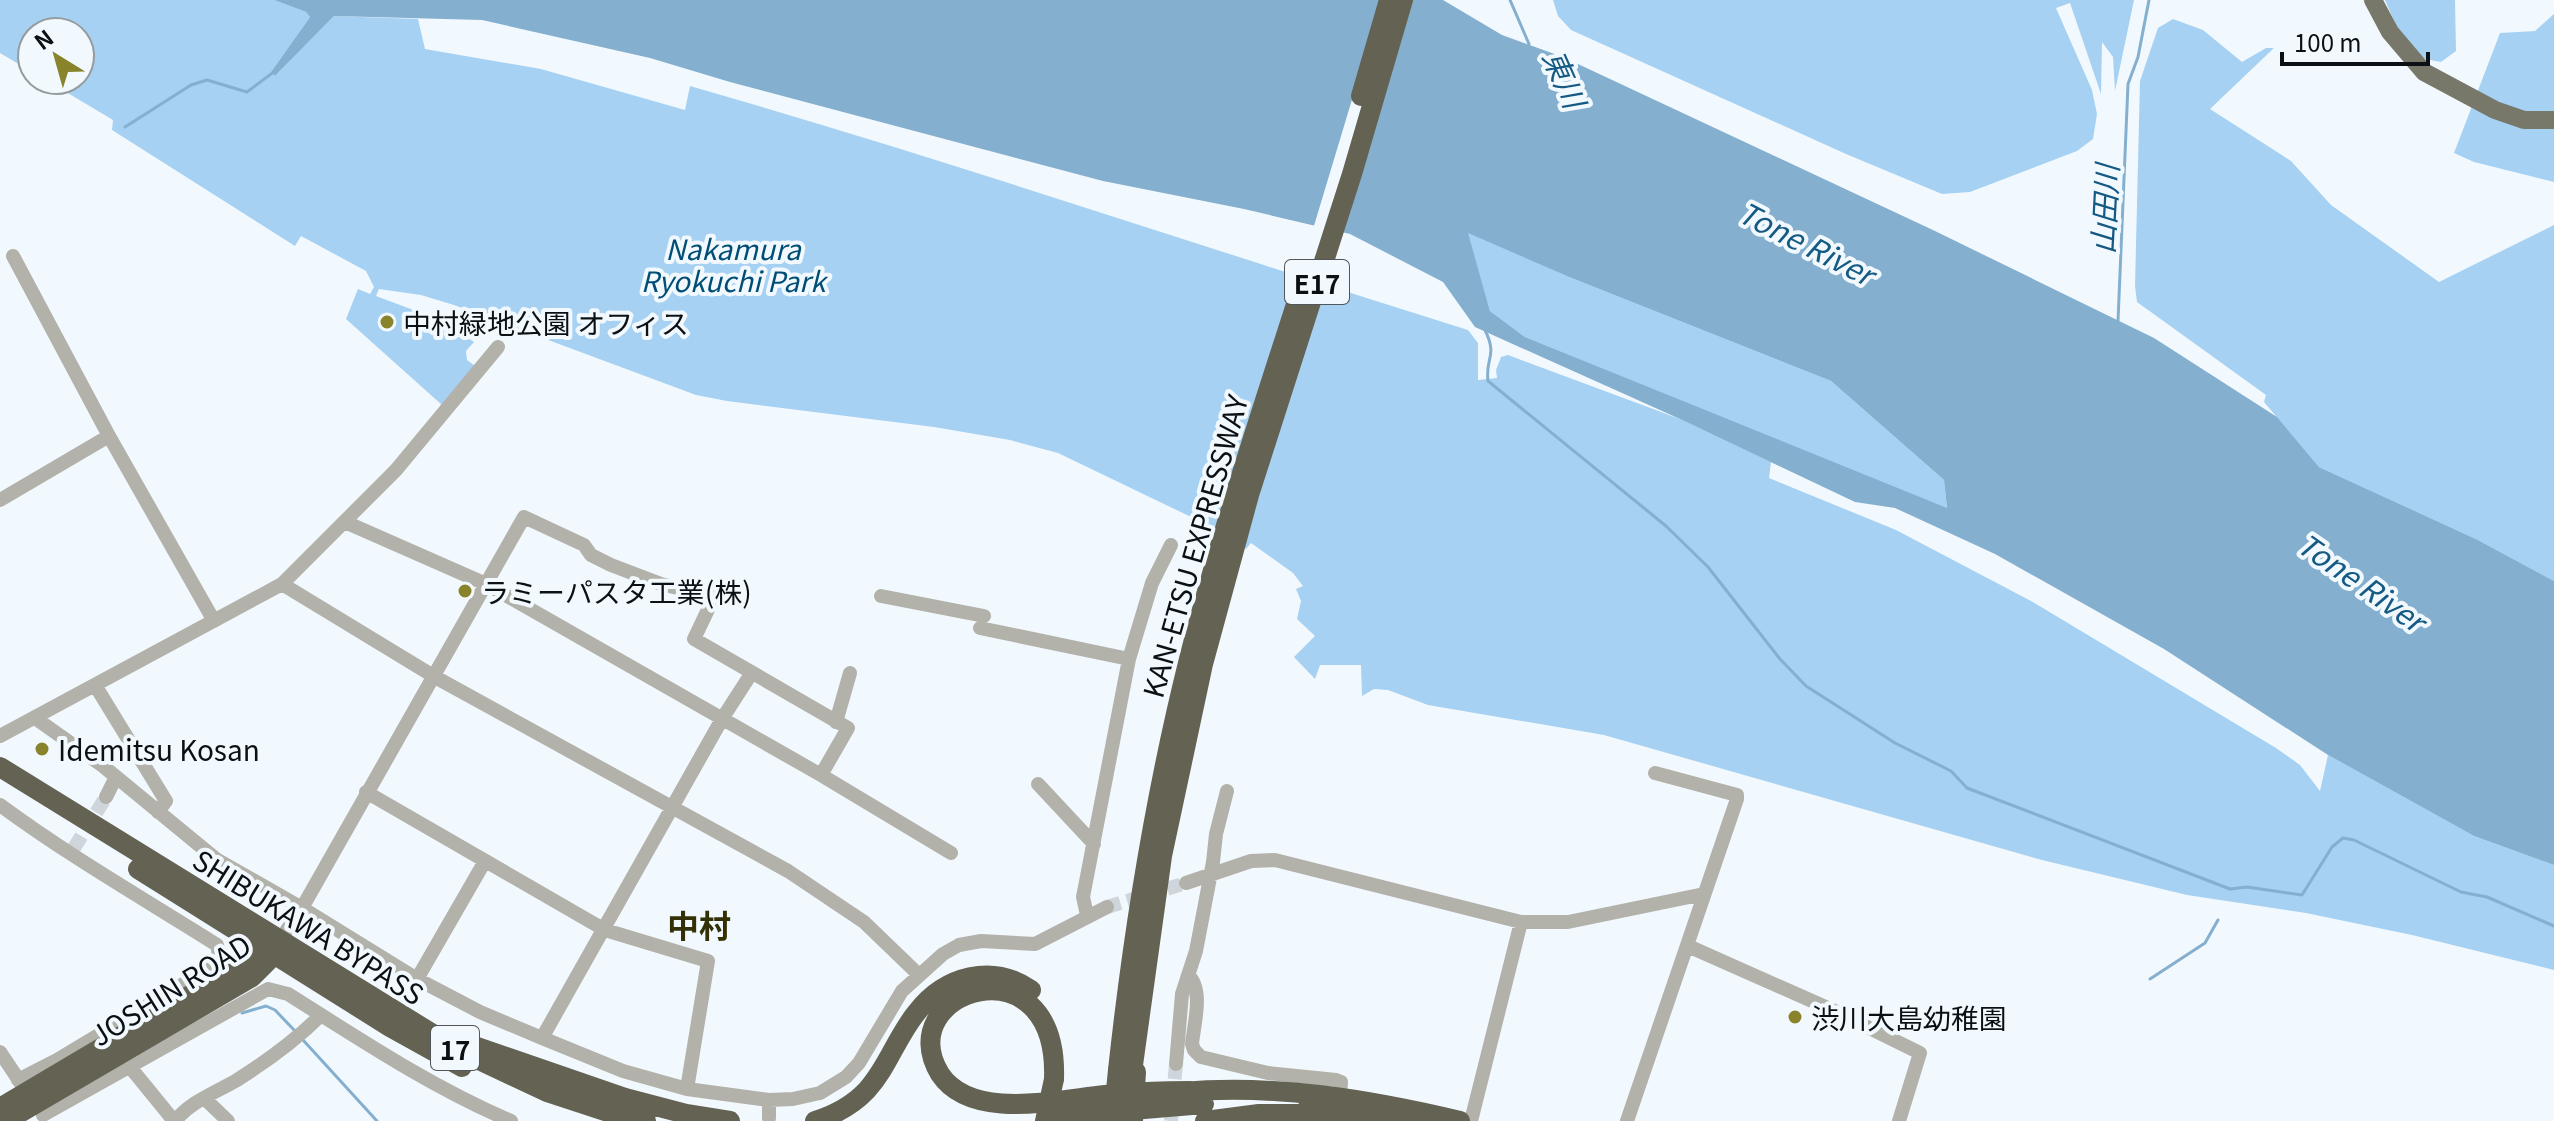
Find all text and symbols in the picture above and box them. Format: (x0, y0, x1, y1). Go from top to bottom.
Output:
north arrow (16, 16, 96, 96)
scale bar (2282, 16, 2428, 66)
text: N (27, 21, 59, 56)
text: 100 m (2294, 24, 2362, 59)
water label: 東川 (1534, 42, 1600, 117)
water label: 山田川 (2079, 160, 2127, 255)
water label: Tone River (1732, 189, 1886, 297)
park label: Nakamura Ryokuchi Park (641, 228, 829, 300)
road number: E17 (1285, 260, 1349, 304)
place label: 中村緑地公園 オフィス (403, 302, 689, 342)
marker: 中村緑地公園 オフィス (378, 313, 396, 331)
street label: KAN-ETSU EXPRESSWAY (1132, 390, 1256, 702)
water label: Tone River (2289, 521, 2438, 644)
place label: ラミーパスタ工業(株) (481, 571, 752, 611)
marker: ラミーパスタ工業(株) (456, 582, 474, 600)
place label: Idemitsu Kosan (58, 729, 260, 769)
marker: Idemitsu Kosan (33, 740, 51, 758)
street label: SHIBUKAWA BYPASS (186, 839, 432, 1013)
district label: 中村 (667, 901, 731, 947)
street label: JOSHIN ROAD (82, 924, 258, 1054)
place label: 渋川大島幼稚園 (1811, 997, 2007, 1037)
marker: 渋川大島幼稚園 (1786, 1008, 1804, 1026)
road number: 17 (431, 1026, 479, 1070)

